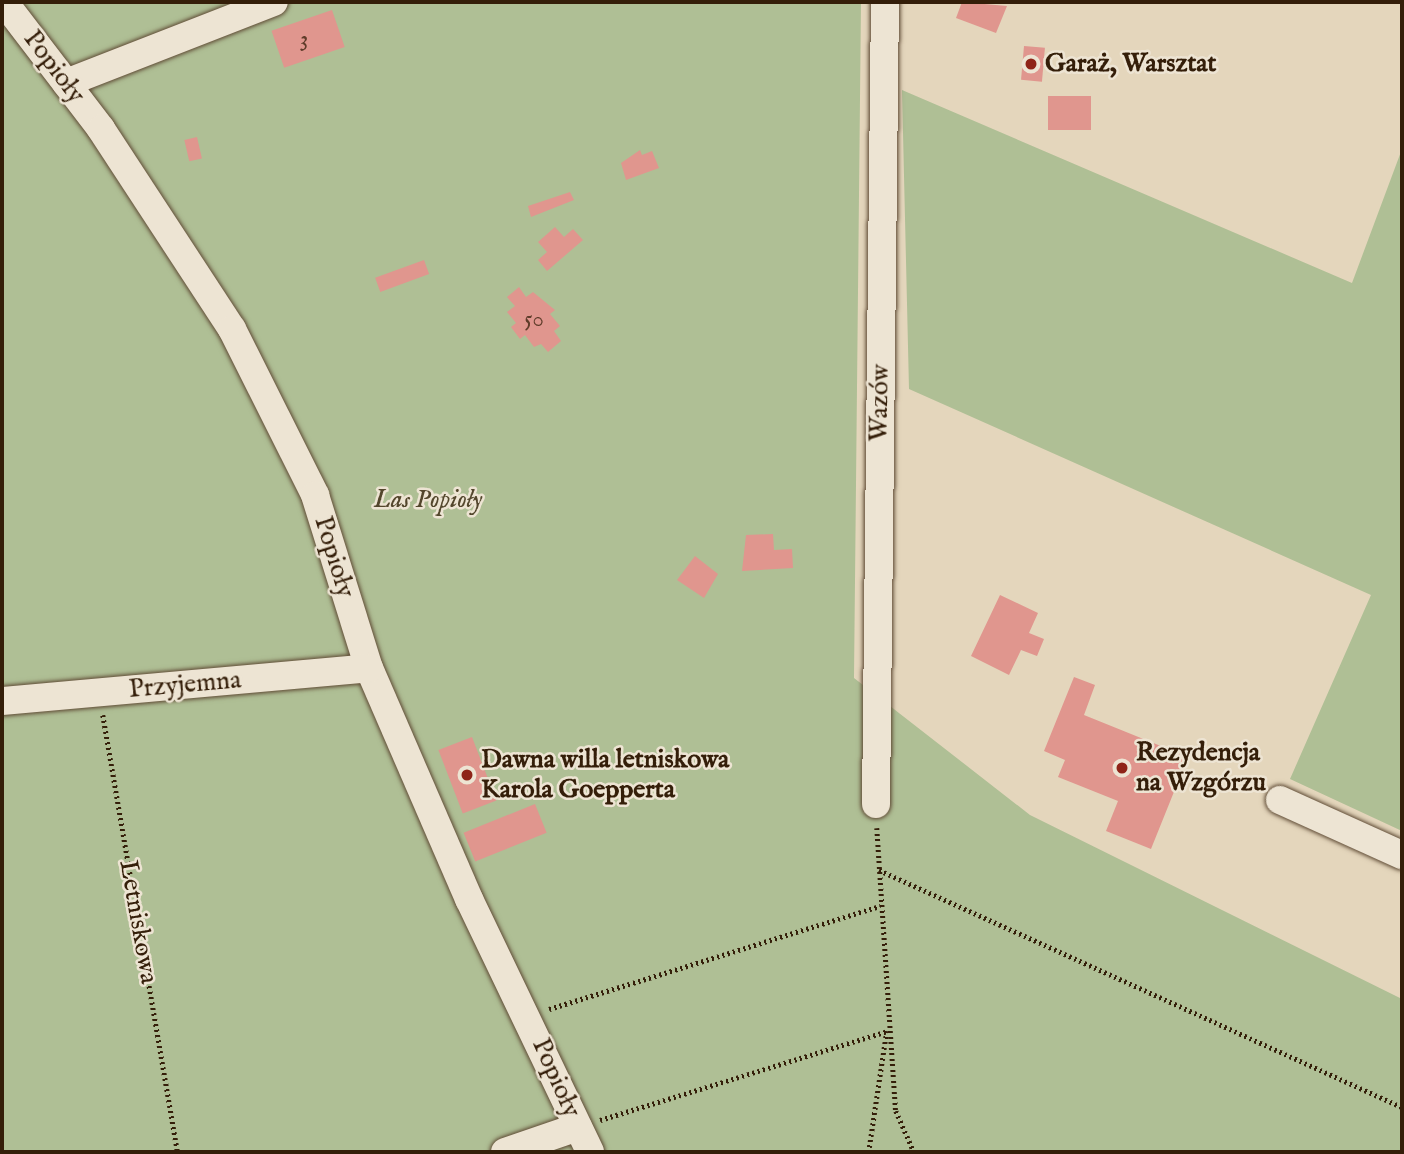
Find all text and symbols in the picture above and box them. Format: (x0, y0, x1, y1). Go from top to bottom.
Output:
street label: Popioły (16, 24, 92, 110)
house number: 3 (300, 26, 308, 54)
place label: Garaż, Warsztat (1045, 48, 1217, 80)
marker: Garaż, Warsztat (1023, 56, 1039, 72)
house number: 50 (524, 306, 544, 334)
street label: Wazów (864, 364, 896, 442)
park label: Las Popioły (374, 484, 482, 516)
street label: Popioły (307, 513, 361, 601)
street label: Przyjemna (128, 665, 242, 705)
place label: Rezydencja na Wzgórzu (1136, 737, 1266, 798)
place label: Dawna willa letniskowa Karola Goepperta (481, 744, 729, 806)
marker: Rezydencja na Wzgórzu (1114, 760, 1130, 776)
marker: Dawna willa letniskowa Karola Goepperta (459, 767, 475, 783)
street label: Letniskowa (112, 858, 164, 986)
street label: Popioły (525, 1034, 587, 1122)

